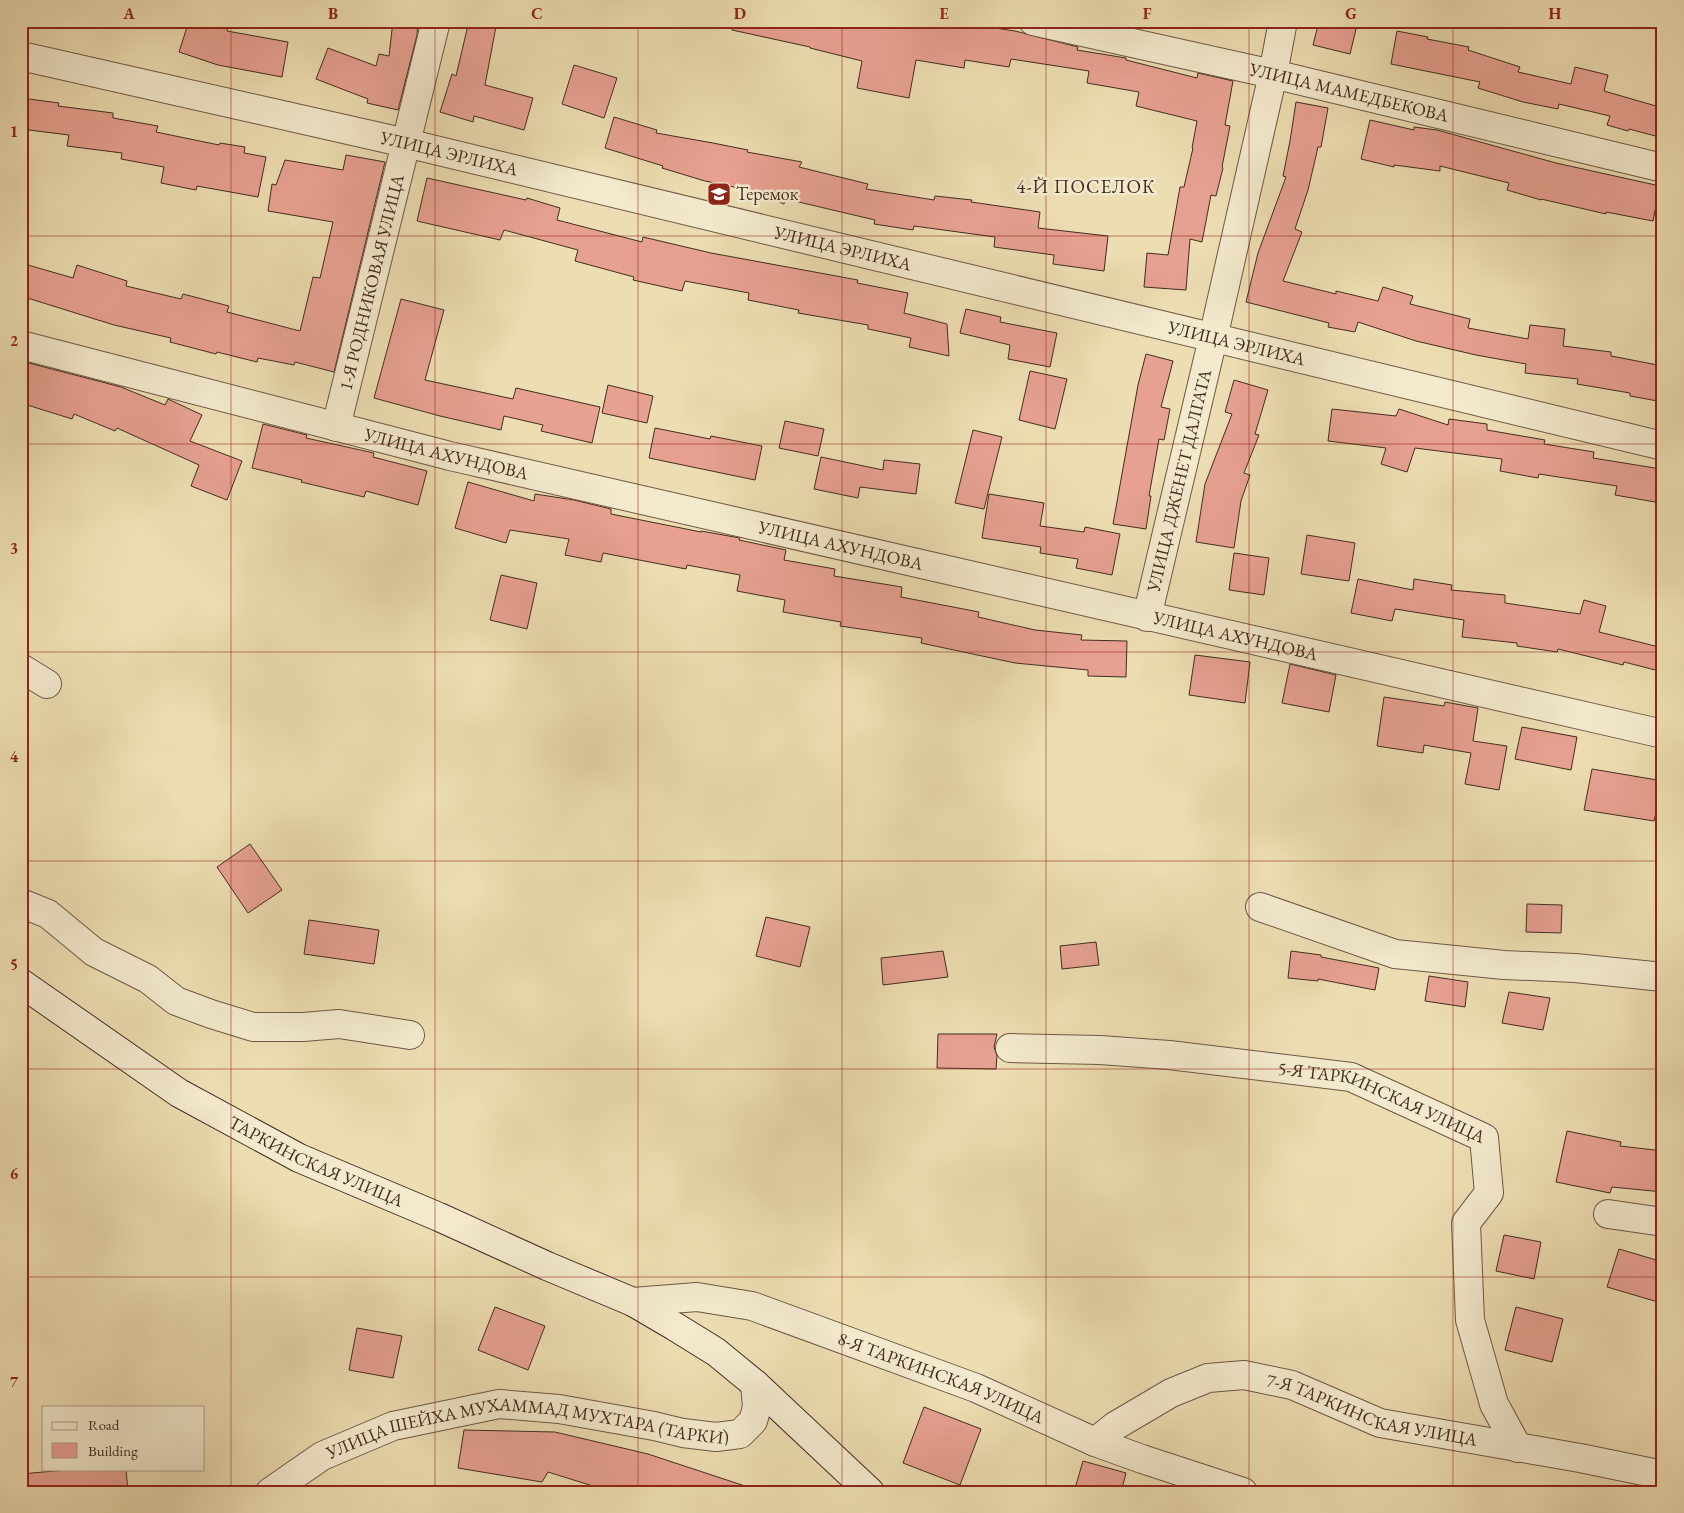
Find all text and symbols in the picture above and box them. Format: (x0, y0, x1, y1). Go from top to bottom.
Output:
text: A (122, 3, 135, 24)
text: B (328, 3, 338, 24)
text: C (531, 3, 543, 24)
text: D (734, 3, 746, 24)
text: E (939, 3, 949, 24)
text: F (1143, 3, 1152, 24)
text: G (1345, 3, 1357, 24)
text: H (1549, 3, 1562, 24)
street label: УЛИЦА МАМЕДБЕКОВА (1246, 57, 1452, 127)
text: 1 (10, 121, 18, 142)
street label: УЛИЦА ЭРЛИХА (377, 125, 521, 181)
street label: 1-Я РОДНИКОВАЯ УЛИЦА (333, 171, 409, 393)
district label: 4-Й ПОСЕЛОК (1016, 174, 1156, 199)
school or university icon: Теремок (706, 181, 732, 207)
place label: Теремок (736, 182, 799, 205)
street label: УЛИЦА ЭРЛИХА (771, 220, 914, 276)
street label: УЛИЦА ЭРЛИХА (1165, 315, 1308, 370)
text: 2 (10, 330, 19, 351)
street label: УЛИЦА ДЖЕНЕТ ДАЛГАТА (1141, 367, 1216, 595)
street label: УЛИЦА АХУНДОВА (361, 422, 531, 485)
street label: УЛИЦА АХУНДОВА (755, 515, 926, 575)
text: 3 (10, 538, 18, 559)
street label: УЛИЦА АХУНДОВА (1150, 605, 1321, 666)
text: 4 (10, 746, 19, 767)
text: 5 (10, 954, 18, 975)
street label: 5-Я ТАРКИНСКАЯ УЛИЦА (1277, 1056, 1490, 1148)
street label: ТАРКИНСКАЯ УЛИЦА (225, 1110, 408, 1212)
text: 6 (10, 1163, 19, 1184)
street label: 8-Я ТАРКИНСКАЯ УЛИЦА (835, 1326, 1048, 1429)
street label: 7-Я ТАРКИНСКАЯ УЛИЦА (1265, 1368, 1480, 1451)
text: 7 (10, 1371, 19, 1392)
street label: УЛИЦА ШЕЙХА МУХАММАД МУХТАРА (ТАРКИ) (322, 1392, 730, 1464)
legend (42, 1406, 205, 1470)
text: Road (88, 1415, 120, 1434)
text: Building (88, 1441, 138, 1460)

